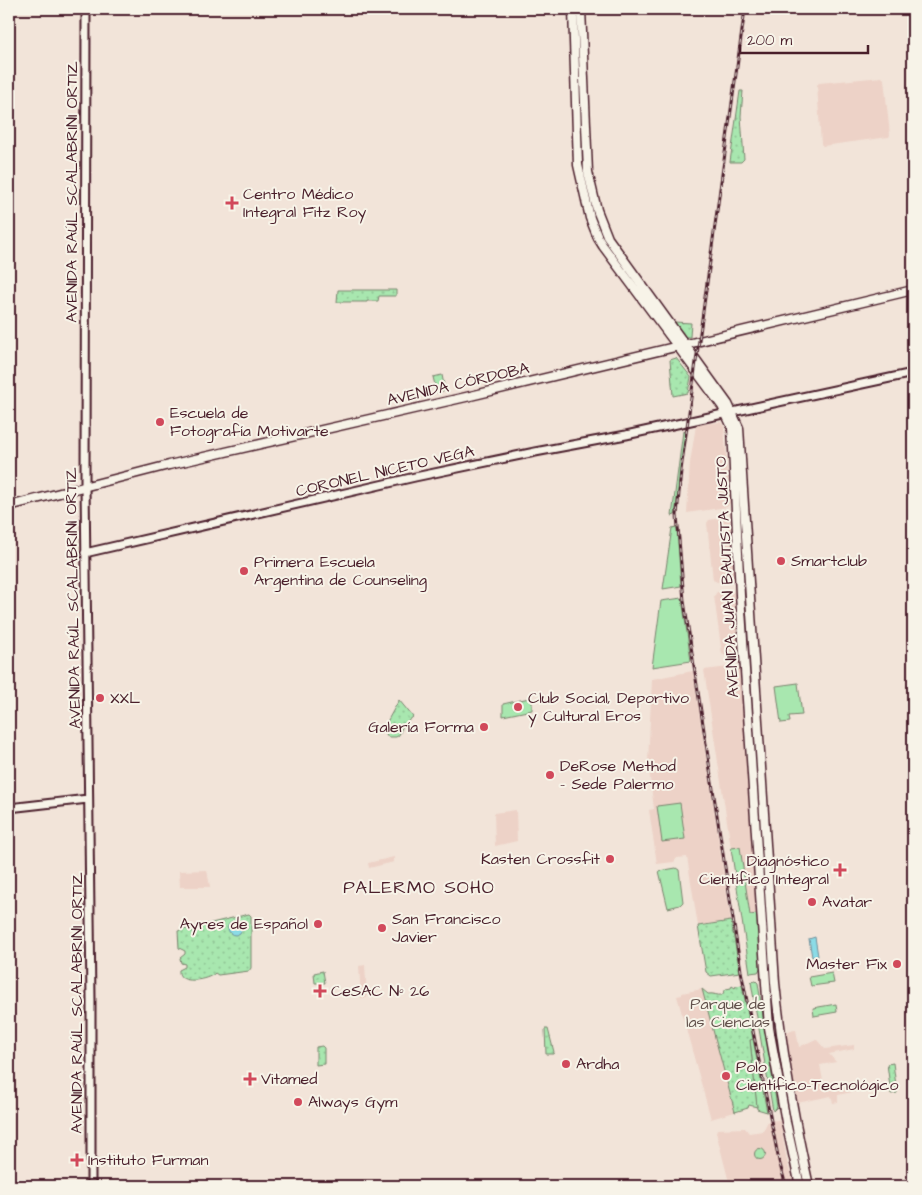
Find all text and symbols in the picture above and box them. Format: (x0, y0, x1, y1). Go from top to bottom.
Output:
scale bar (740, 22, 867, 54)
text: 200 m (747, 30, 793, 51)
street label: AVENIDA RAÚL SCALABRINI ORTIZ (61, 61, 83, 323)
place label: Centro Médico Integral Fitz Roy (243, 183, 366, 224)
marker: Centro Médico Integral Fitz Roy (225, 196, 239, 210)
street label: AVENIDA CÓRDOBA (385, 357, 531, 411)
place label: Escuela de Fotografía Motivarte (170, 402, 329, 443)
marker: Escuela de Fotografía Motivarte (154, 416, 166, 428)
street label: CORONEL NICETO VEGA (294, 440, 476, 502)
street label: AVENIDA JUAN BAUTISTA JUSTO (710, 455, 744, 698)
street label: AVENIDA RAÚL SCALABRINI ORTIZ (60, 467, 86, 729)
place label: Smartclub (791, 550, 867, 572)
place label: Primera Escuela Argentina de Counseling (254, 551, 427, 592)
marker: Smartclub (775, 555, 787, 567)
marker: Primera Escuela Argentina de Counseling (238, 565, 250, 577)
place label: XXL (110, 687, 140, 709)
place label: Club Social, Deportivo y Cultural Eros (528, 687, 689, 728)
marker: XXL (94, 692, 106, 704)
marker: Club Social, Deportivo y Cultural Eros (512, 701, 524, 713)
place label: Galería Forma (368, 716, 474, 738)
marker: Galería Forma (478, 721, 490, 733)
place label: DeRose Method - Sede Palermo (560, 755, 676, 795)
marker: DeRose Method - Sede Palermo (544, 769, 556, 781)
place label: Kasten Crossfit (481, 848, 601, 870)
place label: Diagnóstico Científico Integral (699, 850, 829, 891)
marker: Kasten Crossfit (604, 853, 616, 865)
marker: Diagnóstico Científico Integral (833, 863, 847, 877)
street label: AVENIDA RAÚL SCALABRINI ORTIZ (66, 872, 88, 1134)
district label: PALERMO SOHO (343, 875, 495, 900)
place label: Avatar (822, 891, 872, 913)
marker: Avatar (806, 896, 818, 908)
place label: San Francisco Javier (392, 908, 501, 948)
place label: Ayres de Español (180, 913, 308, 936)
marker: Ayres de Español (312, 918, 324, 930)
marker: San Francisco Javier (376, 922, 388, 934)
place label: Master Fix (806, 953, 887, 975)
marker: Master Fix (891, 958, 903, 970)
place label: CeSAC Nº 26 (331, 980, 429, 1002)
marker: CeSAC Nº 26 (313, 984, 327, 998)
park label: Parque de las Ciencias (686, 993, 770, 1033)
place label: Ardha (576, 1053, 619, 1075)
place label: Polo Científico-Tecnológico (736, 1056, 898, 1097)
marker: Ardha (560, 1058, 572, 1070)
place label: Vitamed (261, 1068, 317, 1090)
marker: Polo Científico-Tecnológico (720, 1070, 732, 1082)
marker: Vitamed (243, 1072, 257, 1086)
place label: Always Gym (308, 1091, 398, 1114)
marker: Always Gym (292, 1096, 304, 1108)
place label: Instituto Furman (88, 1149, 208, 1171)
marker: Instituto Furman (70, 1153, 84, 1167)

